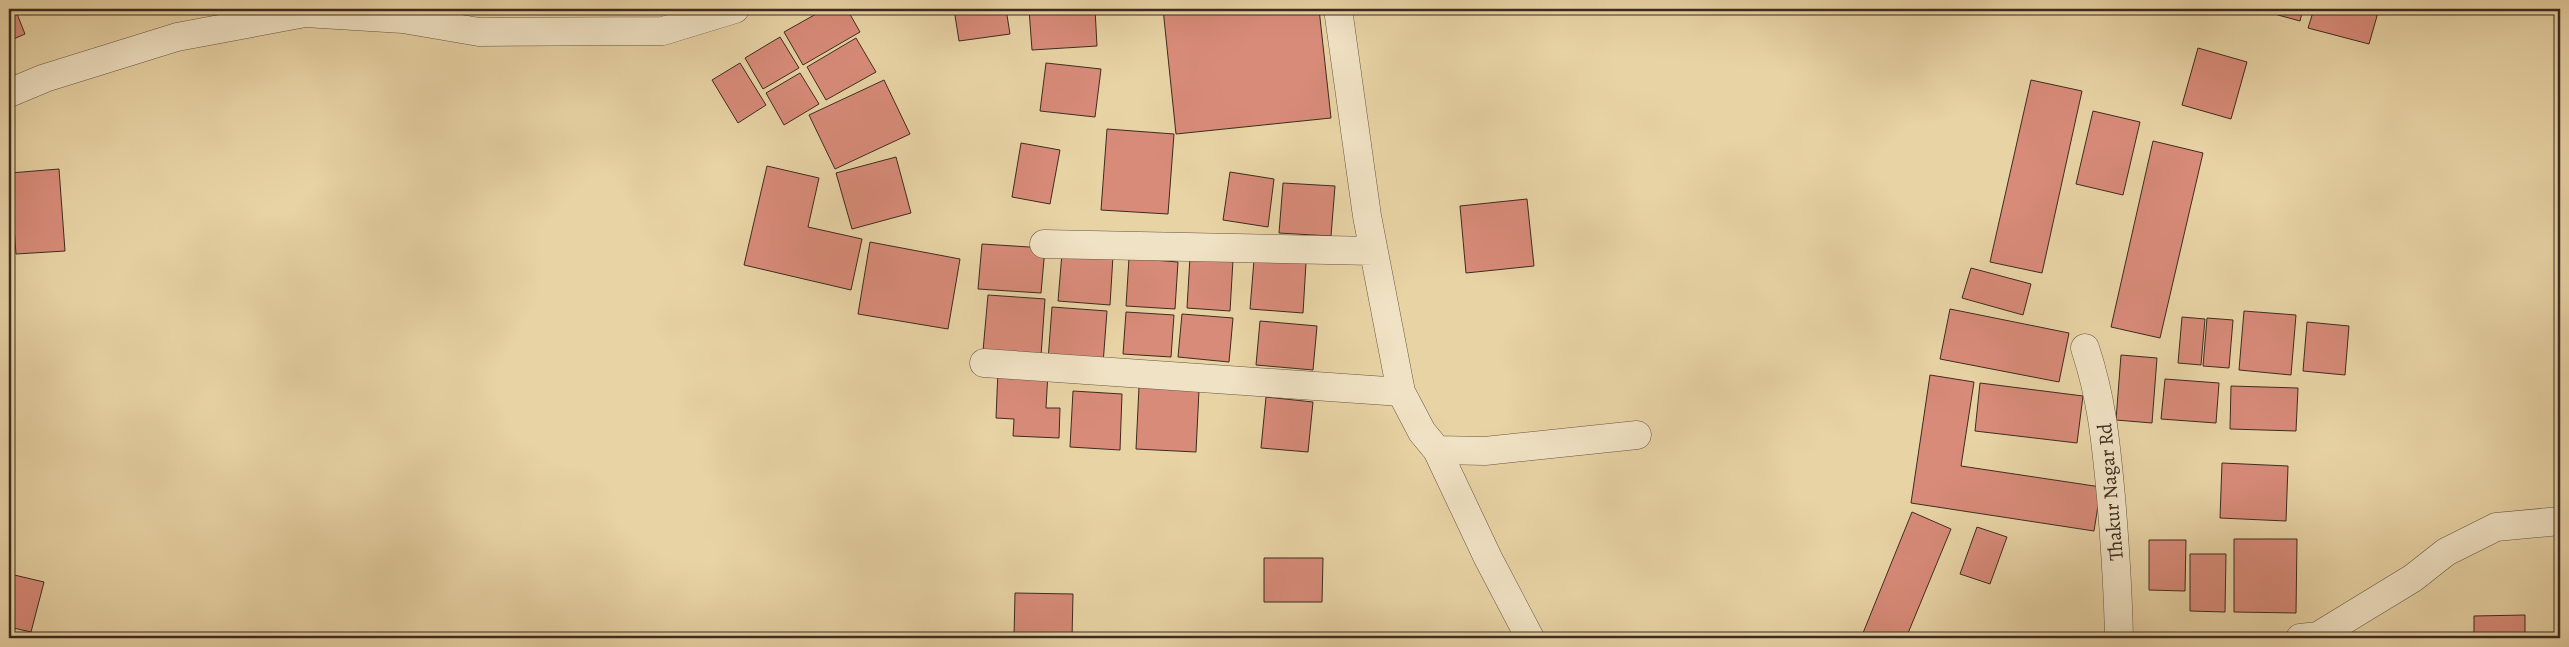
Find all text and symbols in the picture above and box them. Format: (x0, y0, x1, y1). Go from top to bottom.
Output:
street label: Thakur Nagar Rd (2091, 422, 2130, 562)

